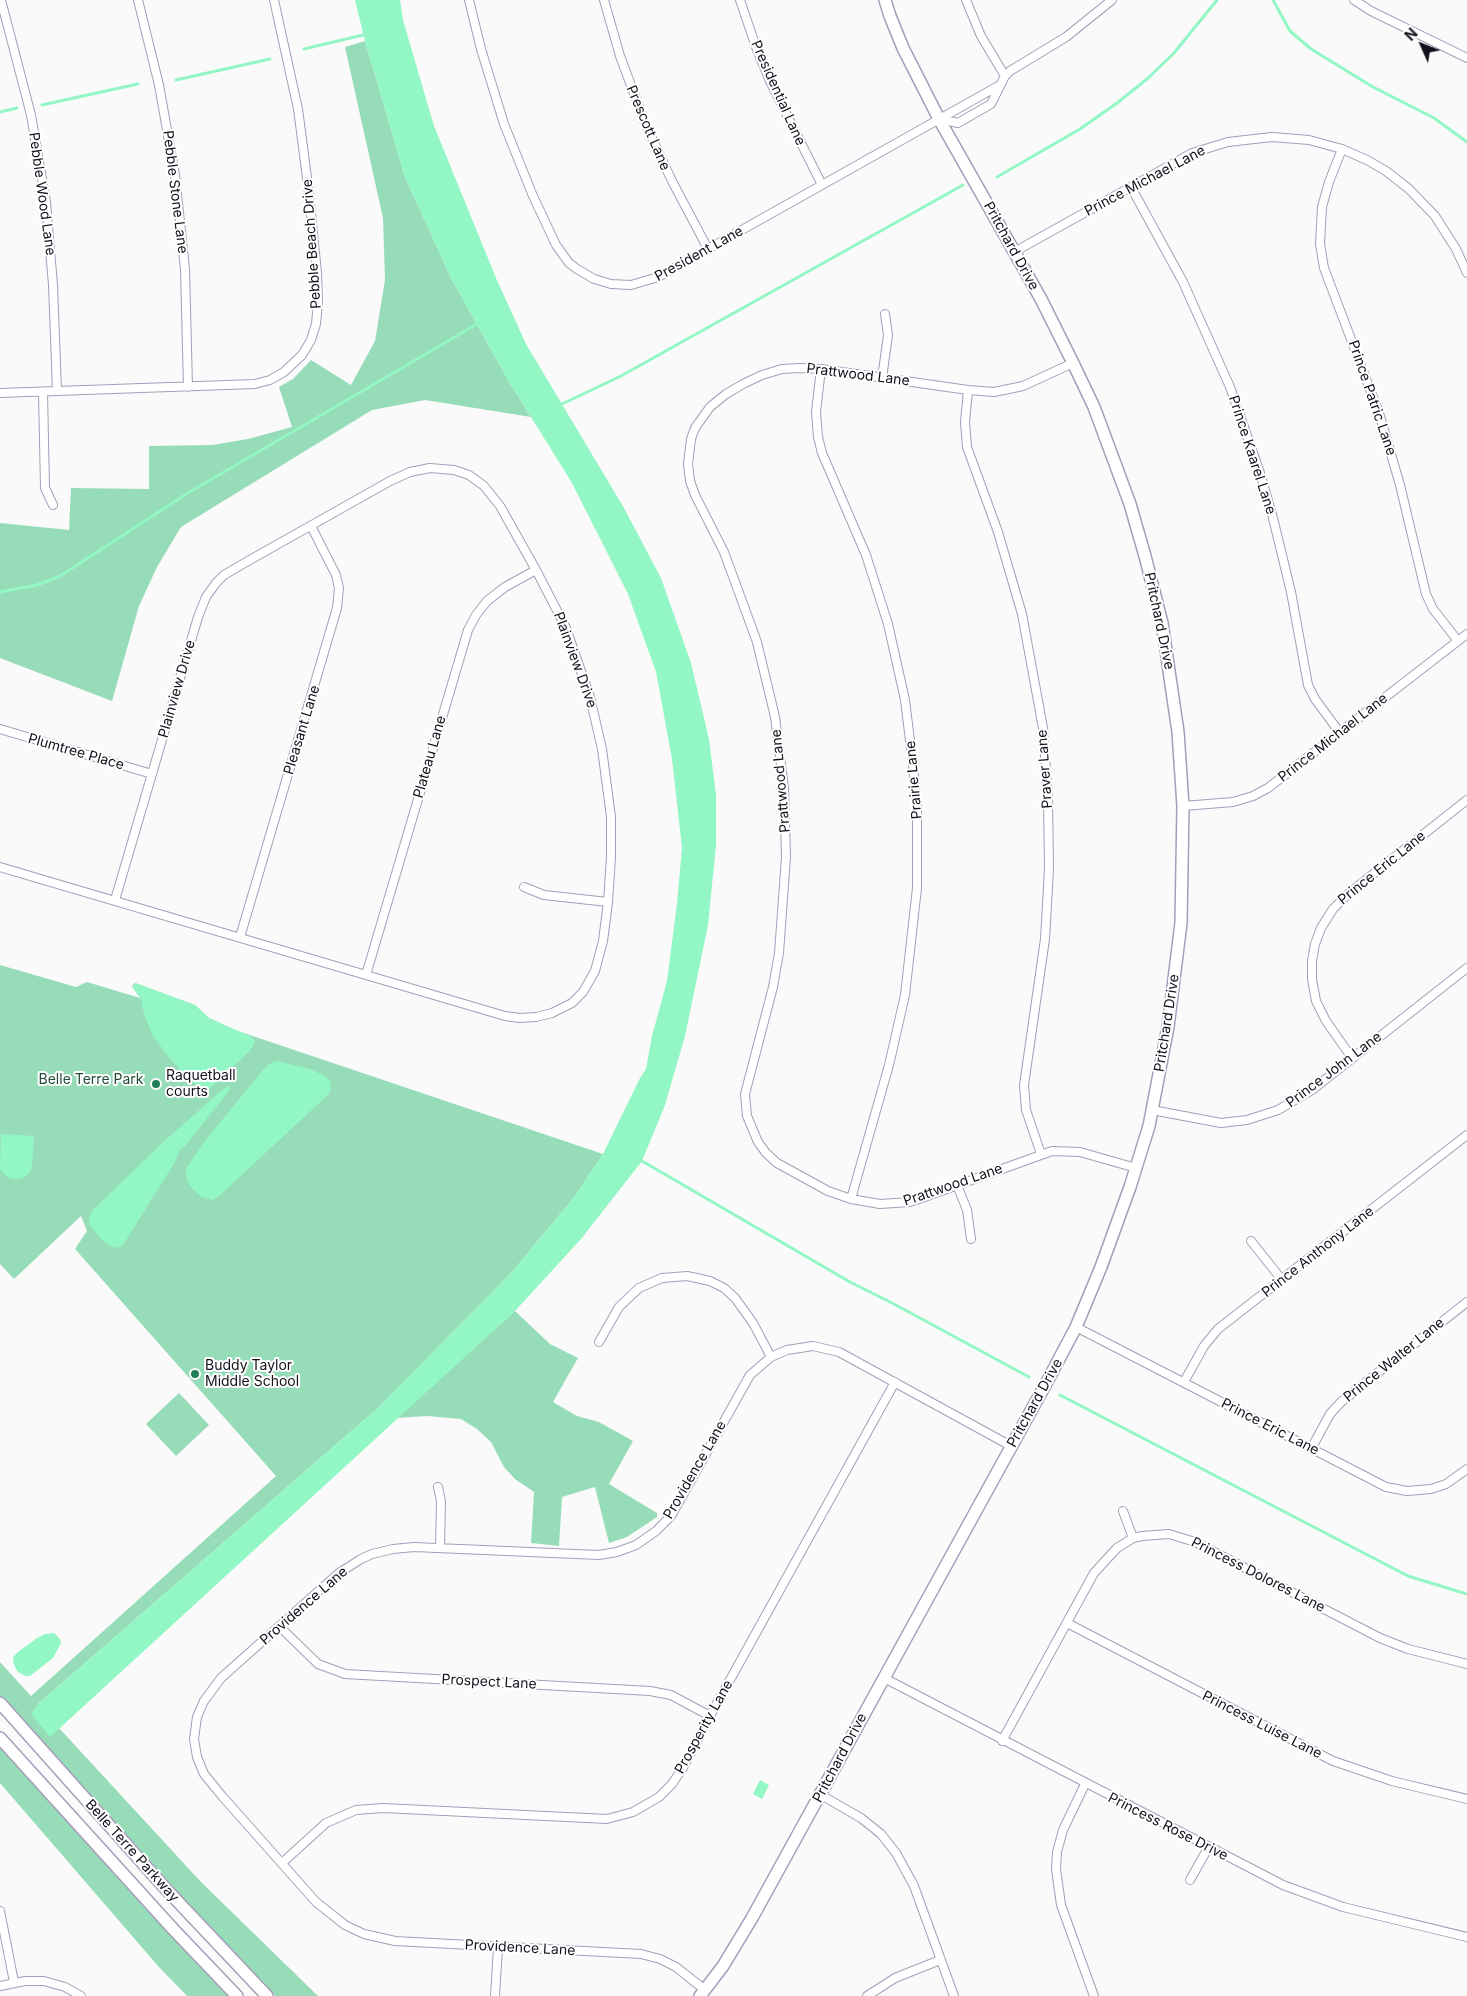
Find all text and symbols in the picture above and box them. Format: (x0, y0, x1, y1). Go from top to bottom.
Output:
north arrow (1397, 20, 1447, 70)
text: N (1401, 24, 1421, 44)
street label: Presidential Lane (747, 38, 809, 148)
street label: Prescott Lane (623, 83, 673, 173)
street label: Pebble Stone Lane (159, 129, 191, 255)
street label: Pebble Wood Lane (25, 131, 59, 257)
street label: Prince Michael Lane (1082, 142, 1208, 220)
street label: Pebble Beach Drive (299, 179, 325, 309)
street label: Pritchard Drive (980, 199, 1042, 293)
street label: President Lane (652, 223, 746, 285)
street label: Prince Patric Lane (1344, 338, 1400, 458)
street label: Prattwood Lane (805, 360, 911, 390)
street label: Prince Kaarel Lane (1225, 393, 1279, 517)
street label: Pritchard Drive (1141, 571, 1177, 671)
street label: Plainview Drive (550, 610, 600, 710)
street label: Plainview Drive (155, 638, 199, 740)
street label: Pleasant Lane (280, 683, 324, 777)
street label: Prince Michael Lane (1275, 690, 1391, 786)
street label: Plateau Lane (410, 714, 450, 800)
street label: Prattwood Lane (768, 729, 794, 833)
street label: Praver Lane (1034, 729, 1056, 809)
street label: Plumtree Place (26, 730, 126, 774)
street label: Prairie Lane (902, 740, 926, 820)
street label: Prince Eric Lane (1335, 828, 1429, 908)
street label: Pritchard Drive (1151, 973, 1183, 1073)
street label: Prince John Lane (1283, 1029, 1385, 1111)
place label: Raquetball courts (166, 1068, 236, 1100)
park label: Belle Terre Park (39, 1072, 143, 1088)
marker: Raquetball courts (150, 1078, 162, 1090)
street label: Prattwood Lane (901, 1160, 1005, 1210)
street label: Prince Anthony Lane (1259, 1203, 1377, 1301)
street label: Prince Walter Lane (1340, 1314, 1448, 1406)
street label: Pritchard Drive (1004, 1356, 1066, 1450)
place label: Buddy Taylor Middle School (205, 1358, 299, 1390)
marker: Buddy Taylor Middle School (189, 1368, 201, 1380)
street label: Prince Eric Lane (1218, 1395, 1322, 1459)
street label: Providence Lane (660, 1418, 730, 1522)
street label: Princess Dolores Lane (1188, 1534, 1328, 1616)
street label: Providence Lane (257, 1563, 351, 1649)
street label: Prospect Lane (441, 1671, 537, 1693)
street label: Prosperity Lane (671, 1677, 737, 1777)
street label: Princess Luise Lane (1199, 1687, 1325, 1763)
street label: Pritchard Drive (809, 1710, 871, 1806)
street label: Princess Rose Drive (1105, 1789, 1231, 1865)
street label: Belle Terre Parkway (82, 1796, 182, 1906)
street label: Providence Lane (464, 1937, 576, 1959)

